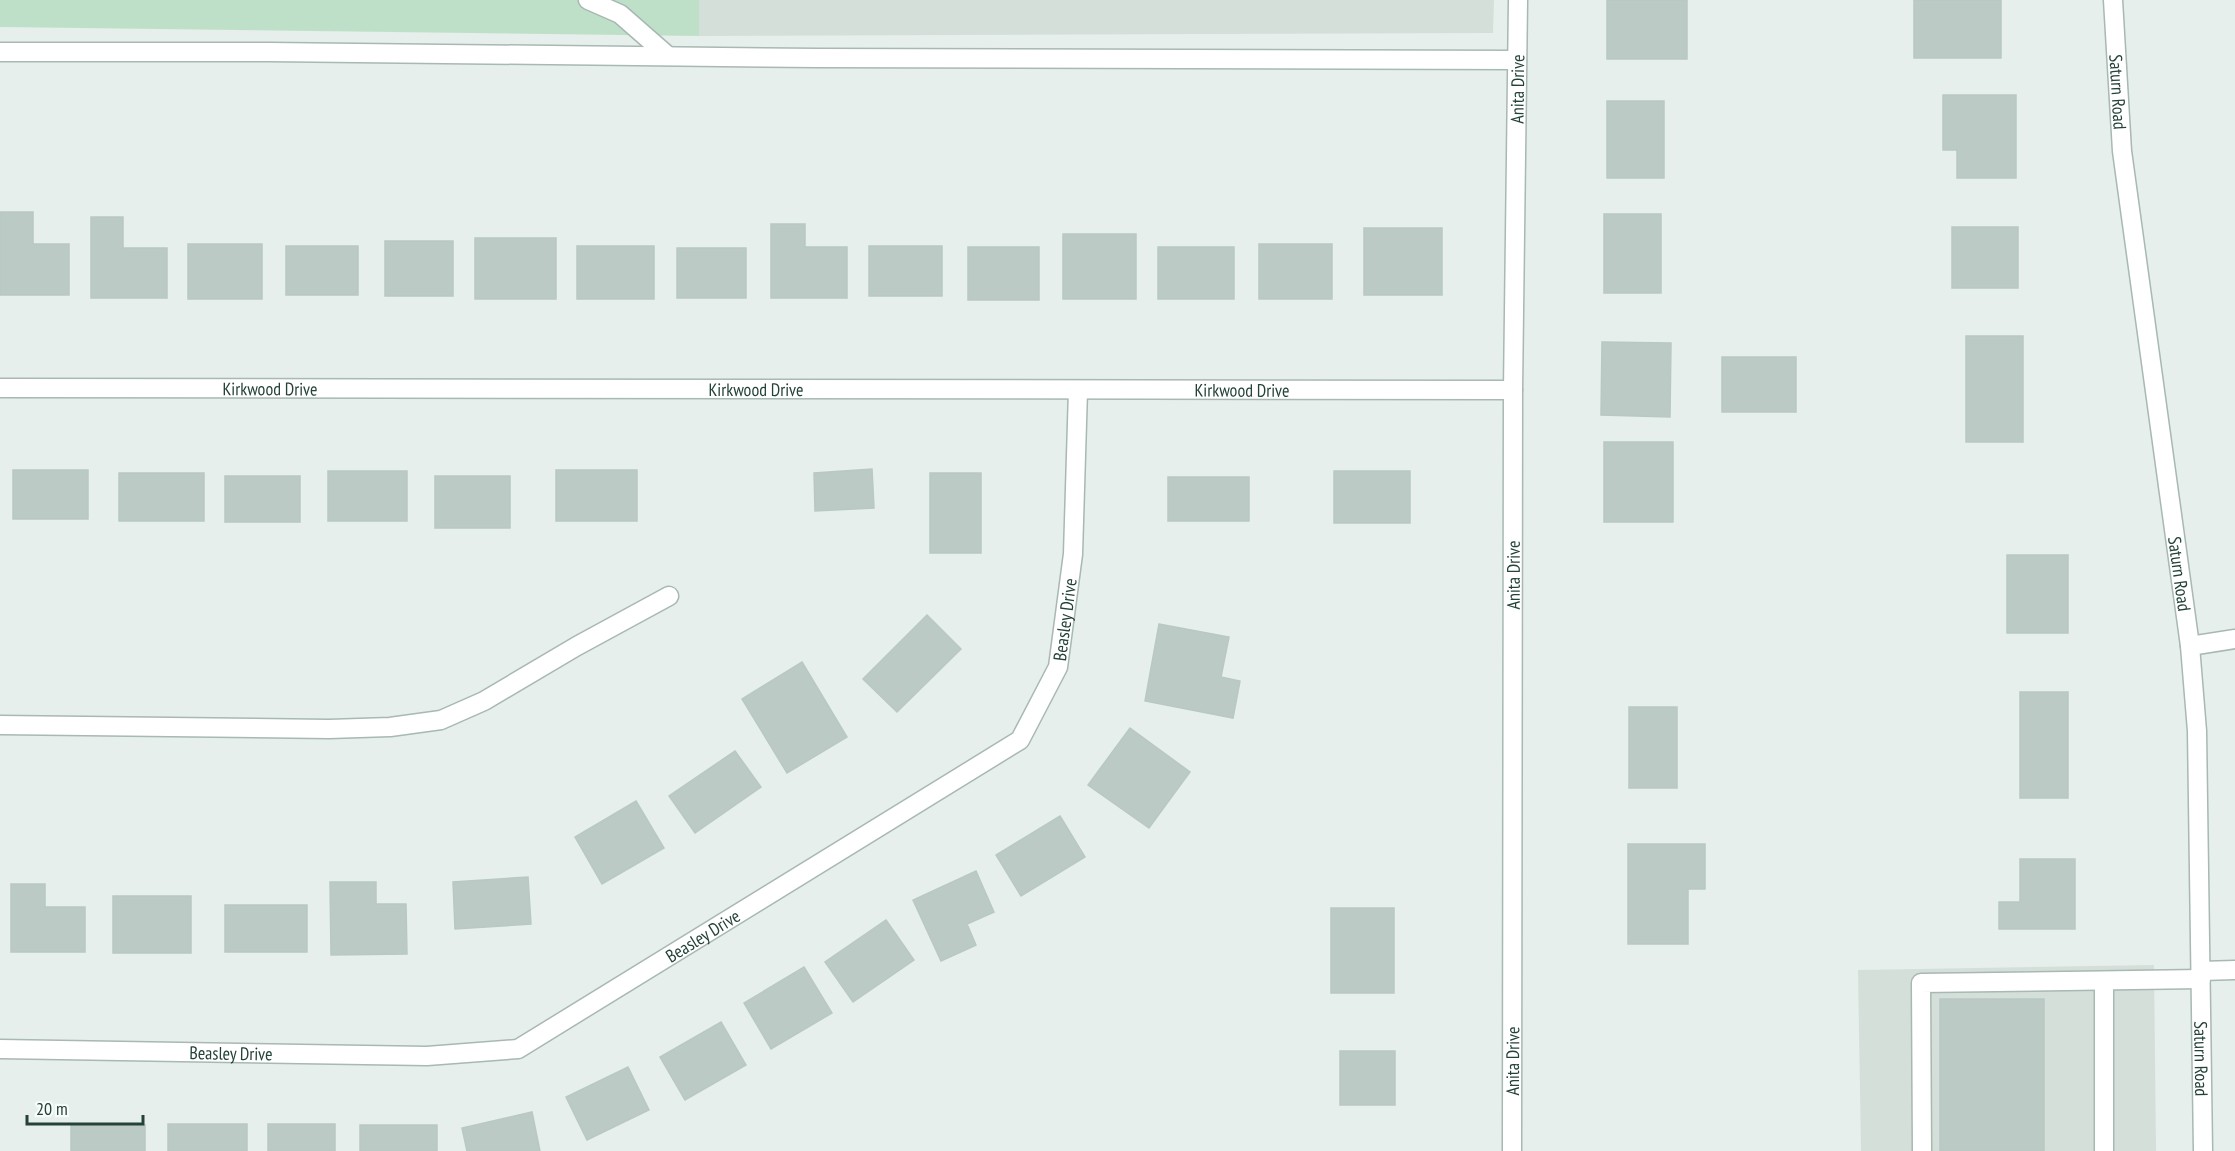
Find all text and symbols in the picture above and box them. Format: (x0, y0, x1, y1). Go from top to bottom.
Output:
street label: Anita Drive (1505, 54, 1529, 124)
street label: Saturn Road (2105, 54, 2132, 130)
street label: Kirkwood Drive (222, 377, 318, 400)
street label: Kirkwood Drive (708, 377, 804, 401)
street label: Kirkwood Drive (1194, 378, 1290, 401)
street label: Saturn Road (2164, 535, 2197, 613)
street label: Anita Drive (1501, 540, 1524, 610)
street label: Beasley Drive (1047, 577, 1081, 662)
street label: Beasley Drive (661, 904, 744, 967)
street label: Saturn Road (2190, 1021, 2214, 1096)
street label: Anita Drive (1501, 1026, 1524, 1096)
street label: Beasley Drive (189, 1041, 273, 1065)
scale bar (27, 1088, 142, 1126)
text: 20 m (36, 1097, 68, 1120)

